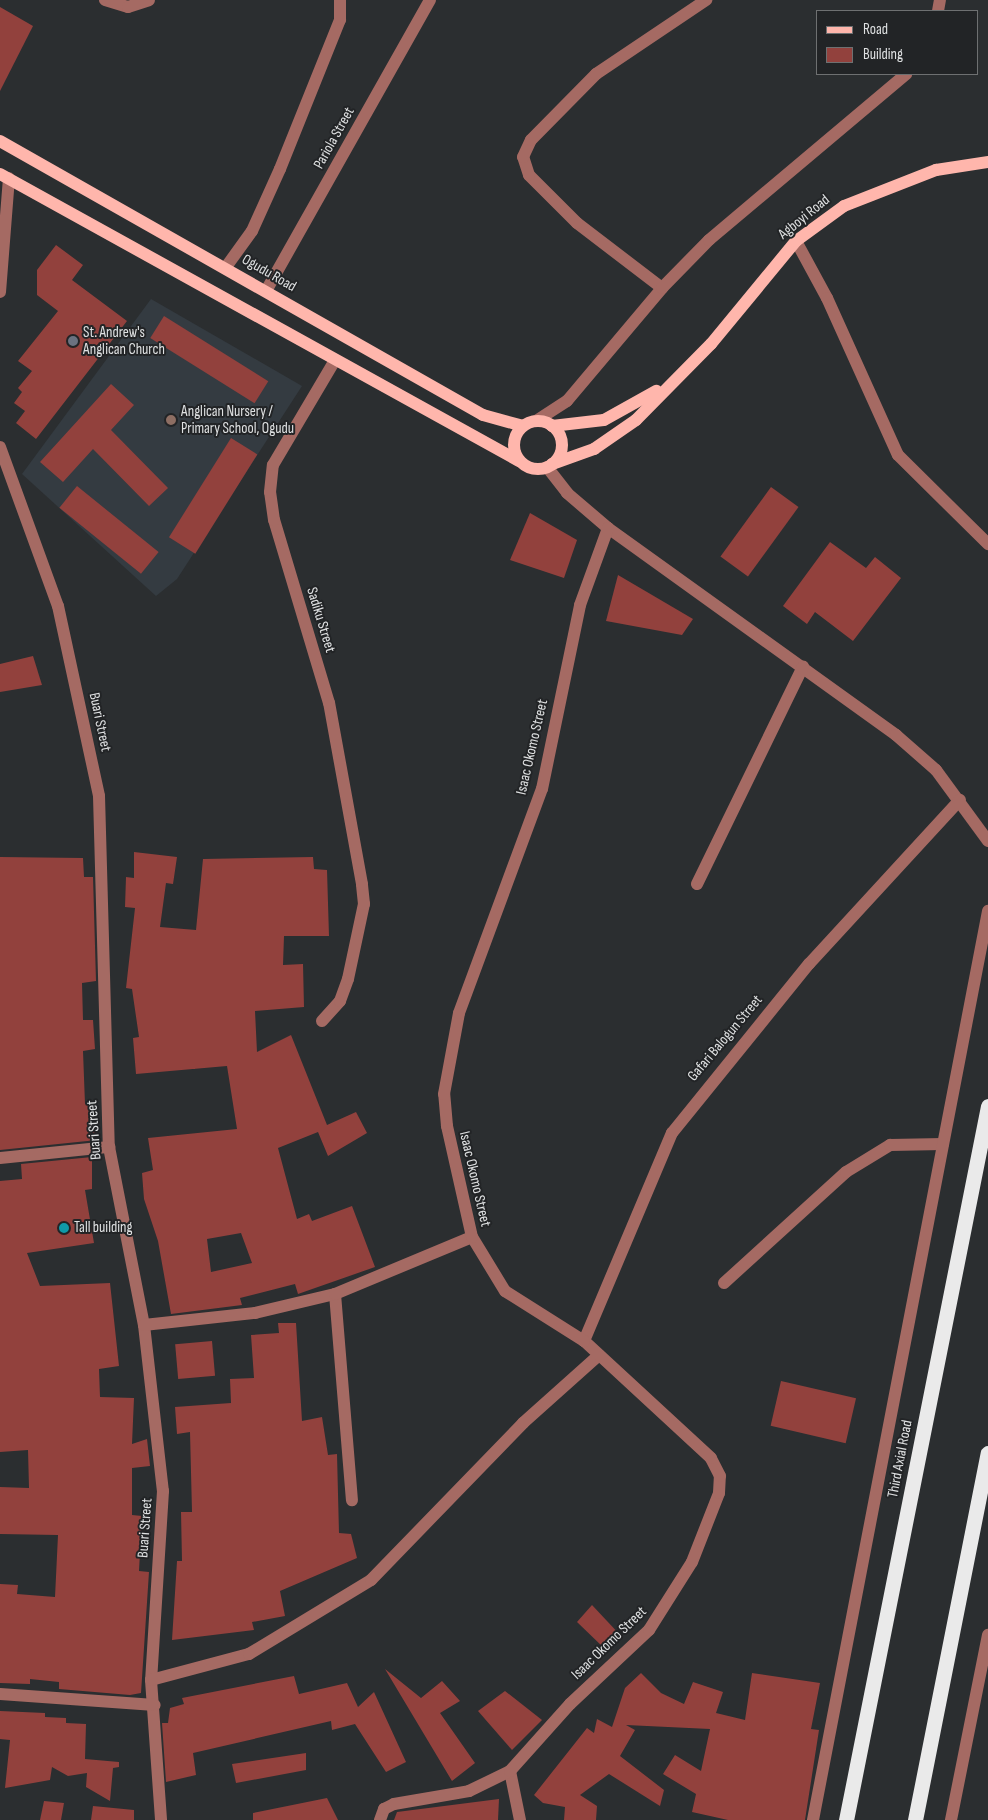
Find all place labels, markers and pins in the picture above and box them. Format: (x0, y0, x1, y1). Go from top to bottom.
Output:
place label: St. Andrew's Anglican Church (83, 323, 165, 358)
marker: St. Andrew's Anglican Church (67, 335, 79, 347)
place label: Anglican Nursery / Primary School, Ogudu (181, 402, 294, 437)
marker: Anglican Nursery / Primary School, Ogudu (165, 414, 177, 426)
place label: Tall building (74, 1219, 132, 1237)
marker: Tall building (58, 1222, 70, 1234)

